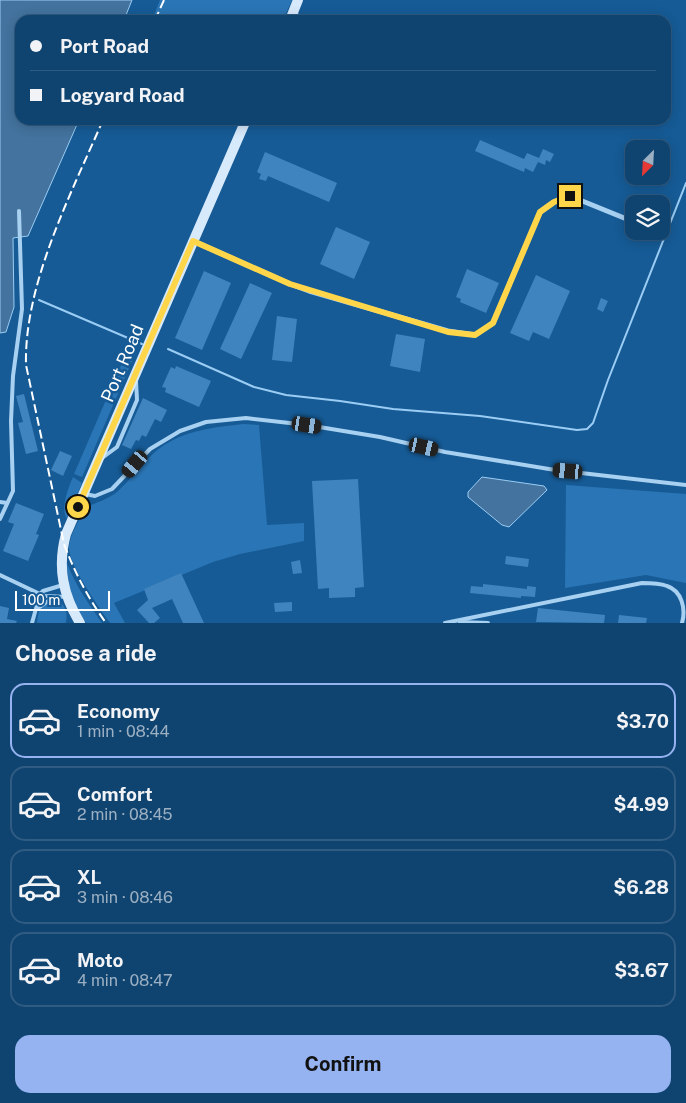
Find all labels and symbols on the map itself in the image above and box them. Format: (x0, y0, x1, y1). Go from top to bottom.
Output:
north arrow (625, 140, 670, 185)
route end (559, 185, 581, 207)
street label: Port Road (96, 321, 148, 405)
car (291, 415, 322, 435)
car (407, 436, 440, 458)
car (119, 448, 150, 480)
car (552, 462, 583, 480)
route start (67, 496, 89, 518)
scale bar (15, 588, 110, 611)

